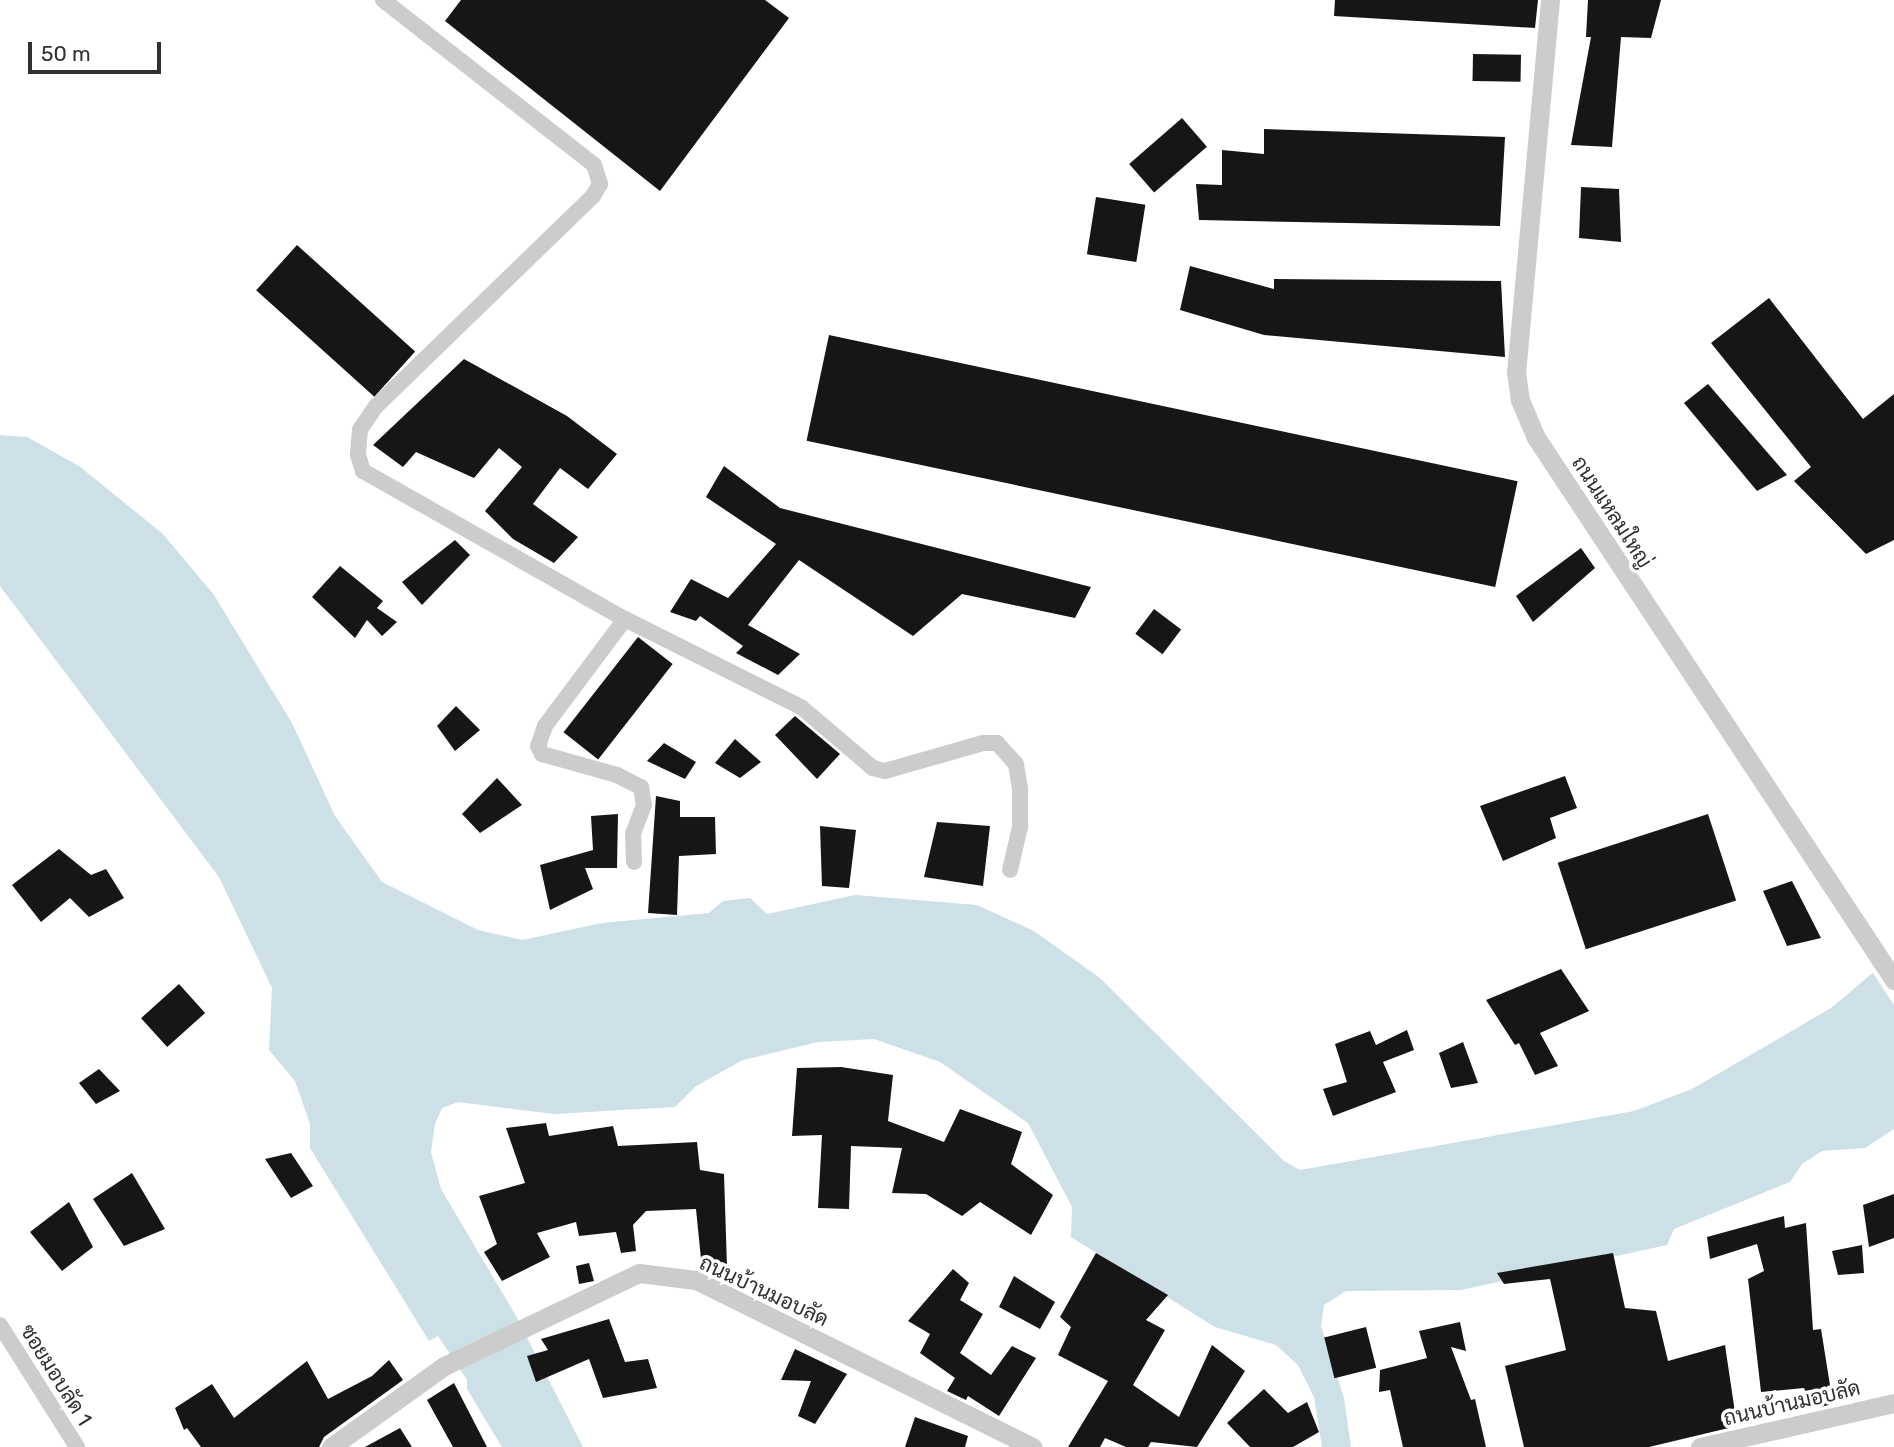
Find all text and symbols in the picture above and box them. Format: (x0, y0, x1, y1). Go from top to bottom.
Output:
scale bar (32, 28, 164, 72)
text: 50 m (41, 41, 91, 66)
street label: ถนนแหลมใหญ่ (1567, 451, 1657, 573)
street label: ถนนบ้านมอบลัด (695, 1250, 833, 1332)
street label: ซอยมอบลัด 1 (15, 1320, 97, 1430)
street label: ถนนบ้านมอบลัด (1721, 1375, 1863, 1431)

